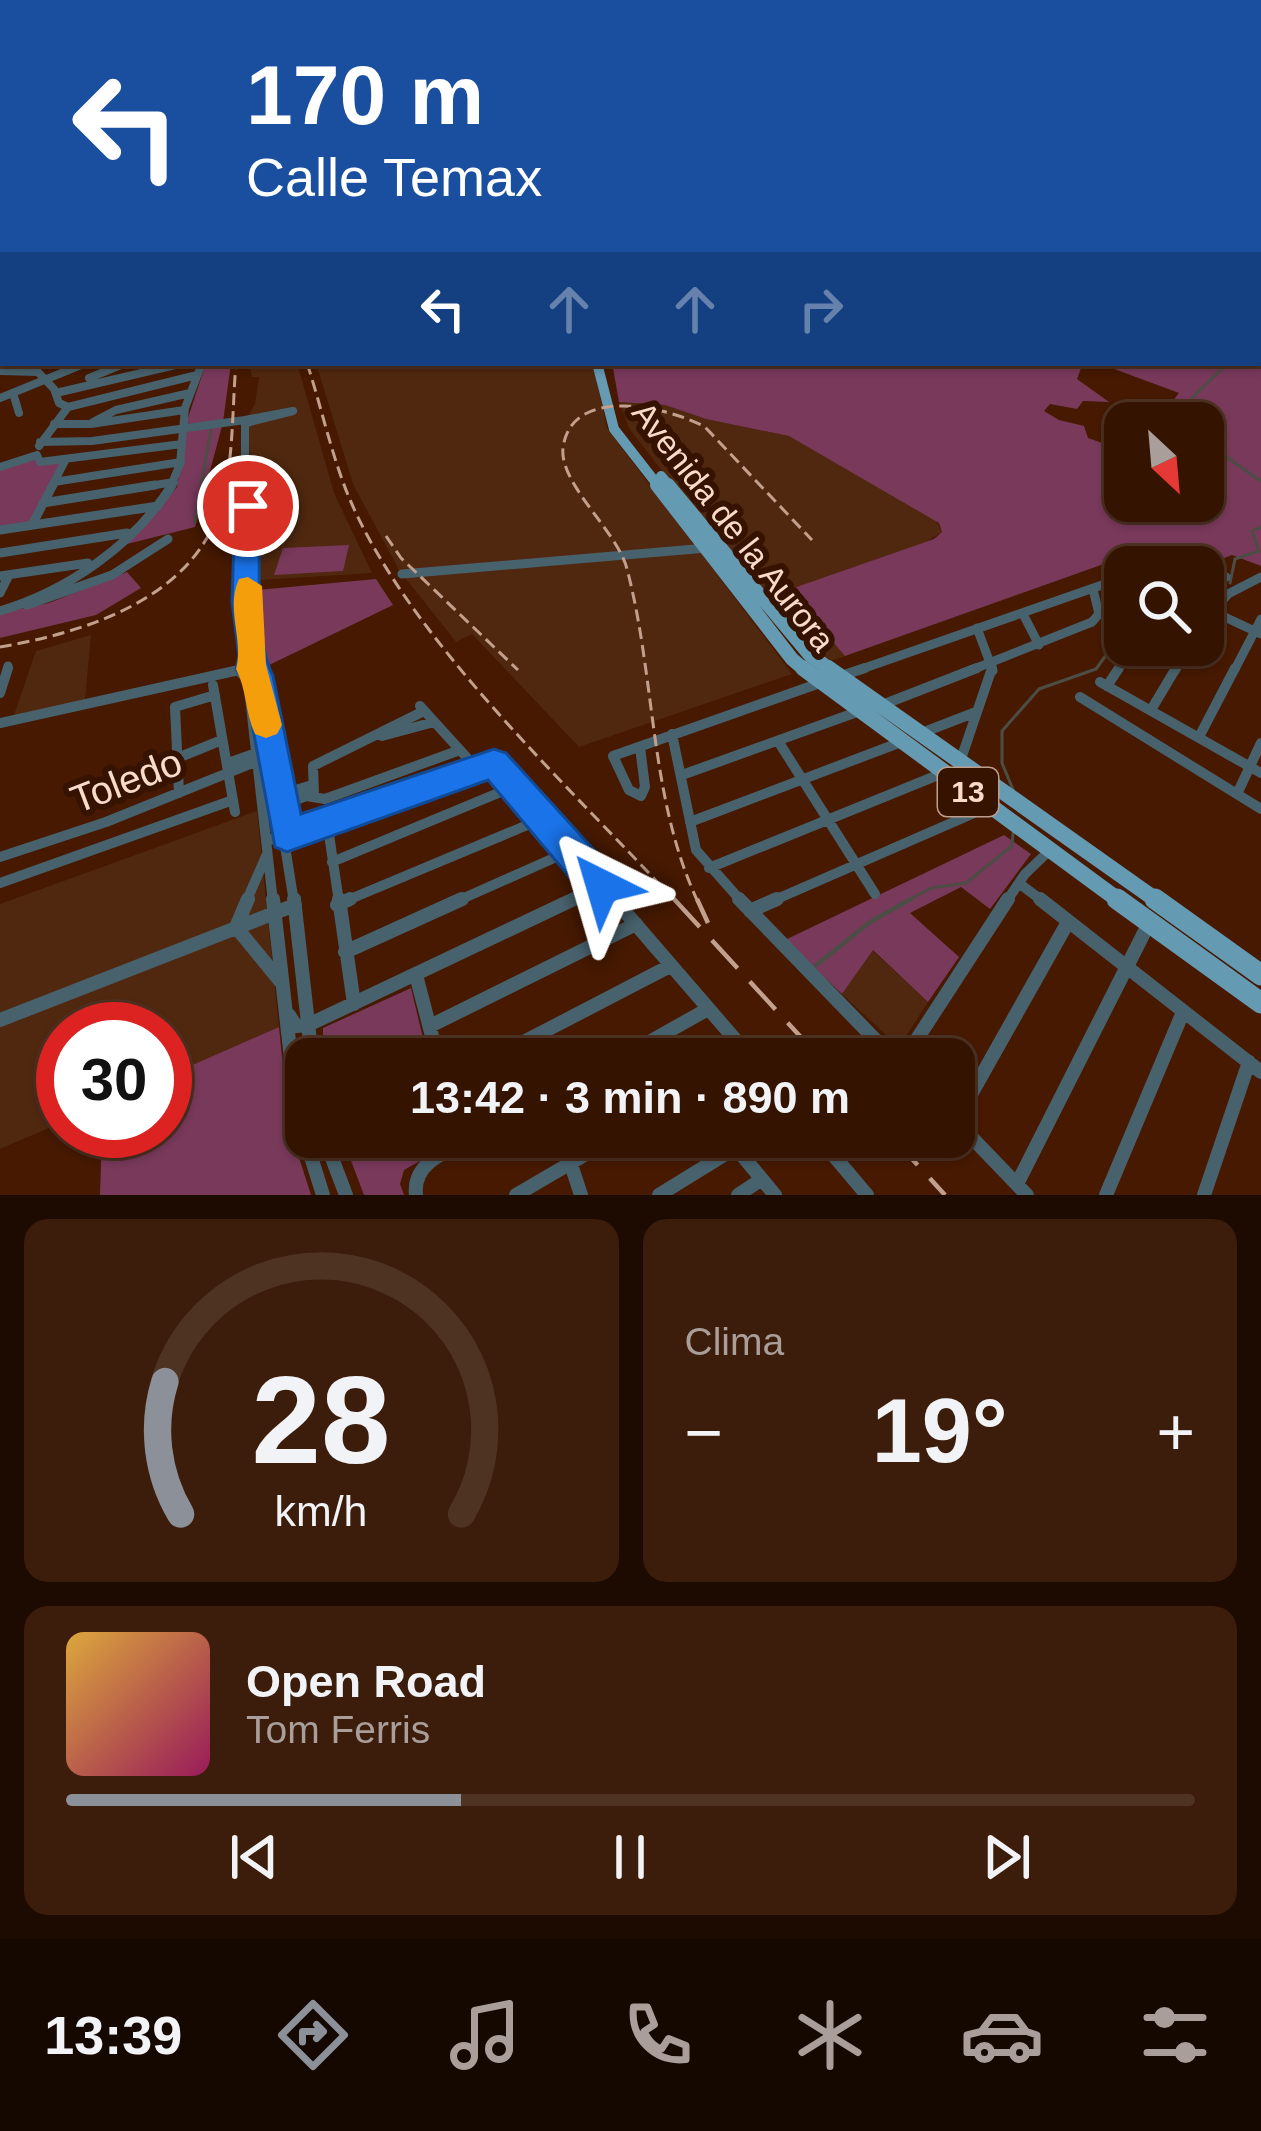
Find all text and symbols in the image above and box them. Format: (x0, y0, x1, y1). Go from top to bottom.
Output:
icon: left (48, 48, 204, 204)
text: 170 m (246, 48, 484, 142)
text: Calle Temax (246, 147, 542, 207)
icon: left (410, 276, 476, 342)
icon: ahead (536, 276, 602, 342)
icon: ahead (662, 276, 728, 342)
icon: right (788, 276, 854, 342)
street label: Avenida de la Aurora (625, 394, 843, 659)
north arrow (1104, 402, 1224, 522)
map controls (1104, 402, 1224, 666)
pin (197, 455, 299, 557)
icon: arrive (215, 473, 281, 539)
button: search (1104, 546, 1224, 666)
street label: Toledo (65, 740, 188, 821)
road number: 13 (938, 768, 998, 816)
position arrow (539, 823, 665, 949)
speed limit sign: 30 (36, 1002, 192, 1158)
text: 13:42 · 3 min · 890 m (410, 1072, 850, 1123)
text: Clima (685, 1320, 784, 1363)
text: 28 (252, 1350, 391, 1489)
text: 19° (872, 1381, 1008, 1481)
text: − (685, 1395, 723, 1469)
text: + (1156, 1395, 1195, 1469)
text: km/h (275, 1486, 368, 1534)
text: Open Road (246, 1656, 486, 1707)
text: Tom Ferris (246, 1708, 430, 1751)
icon: previous (221, 1824, 287, 1890)
icon: pause (597, 1824, 663, 1890)
icon: next (974, 1824, 1040, 1890)
icon: directions (271, 1993, 355, 2077)
icon: music (443, 1993, 527, 2077)
icon: phone (616, 1993, 700, 2077)
icon: climate (788, 1993, 872, 2077)
icon: car (960, 1993, 1044, 2077)
icon: filters (1133, 1993, 1217, 2077)
text: 13:39 (44, 2005, 182, 2065)

